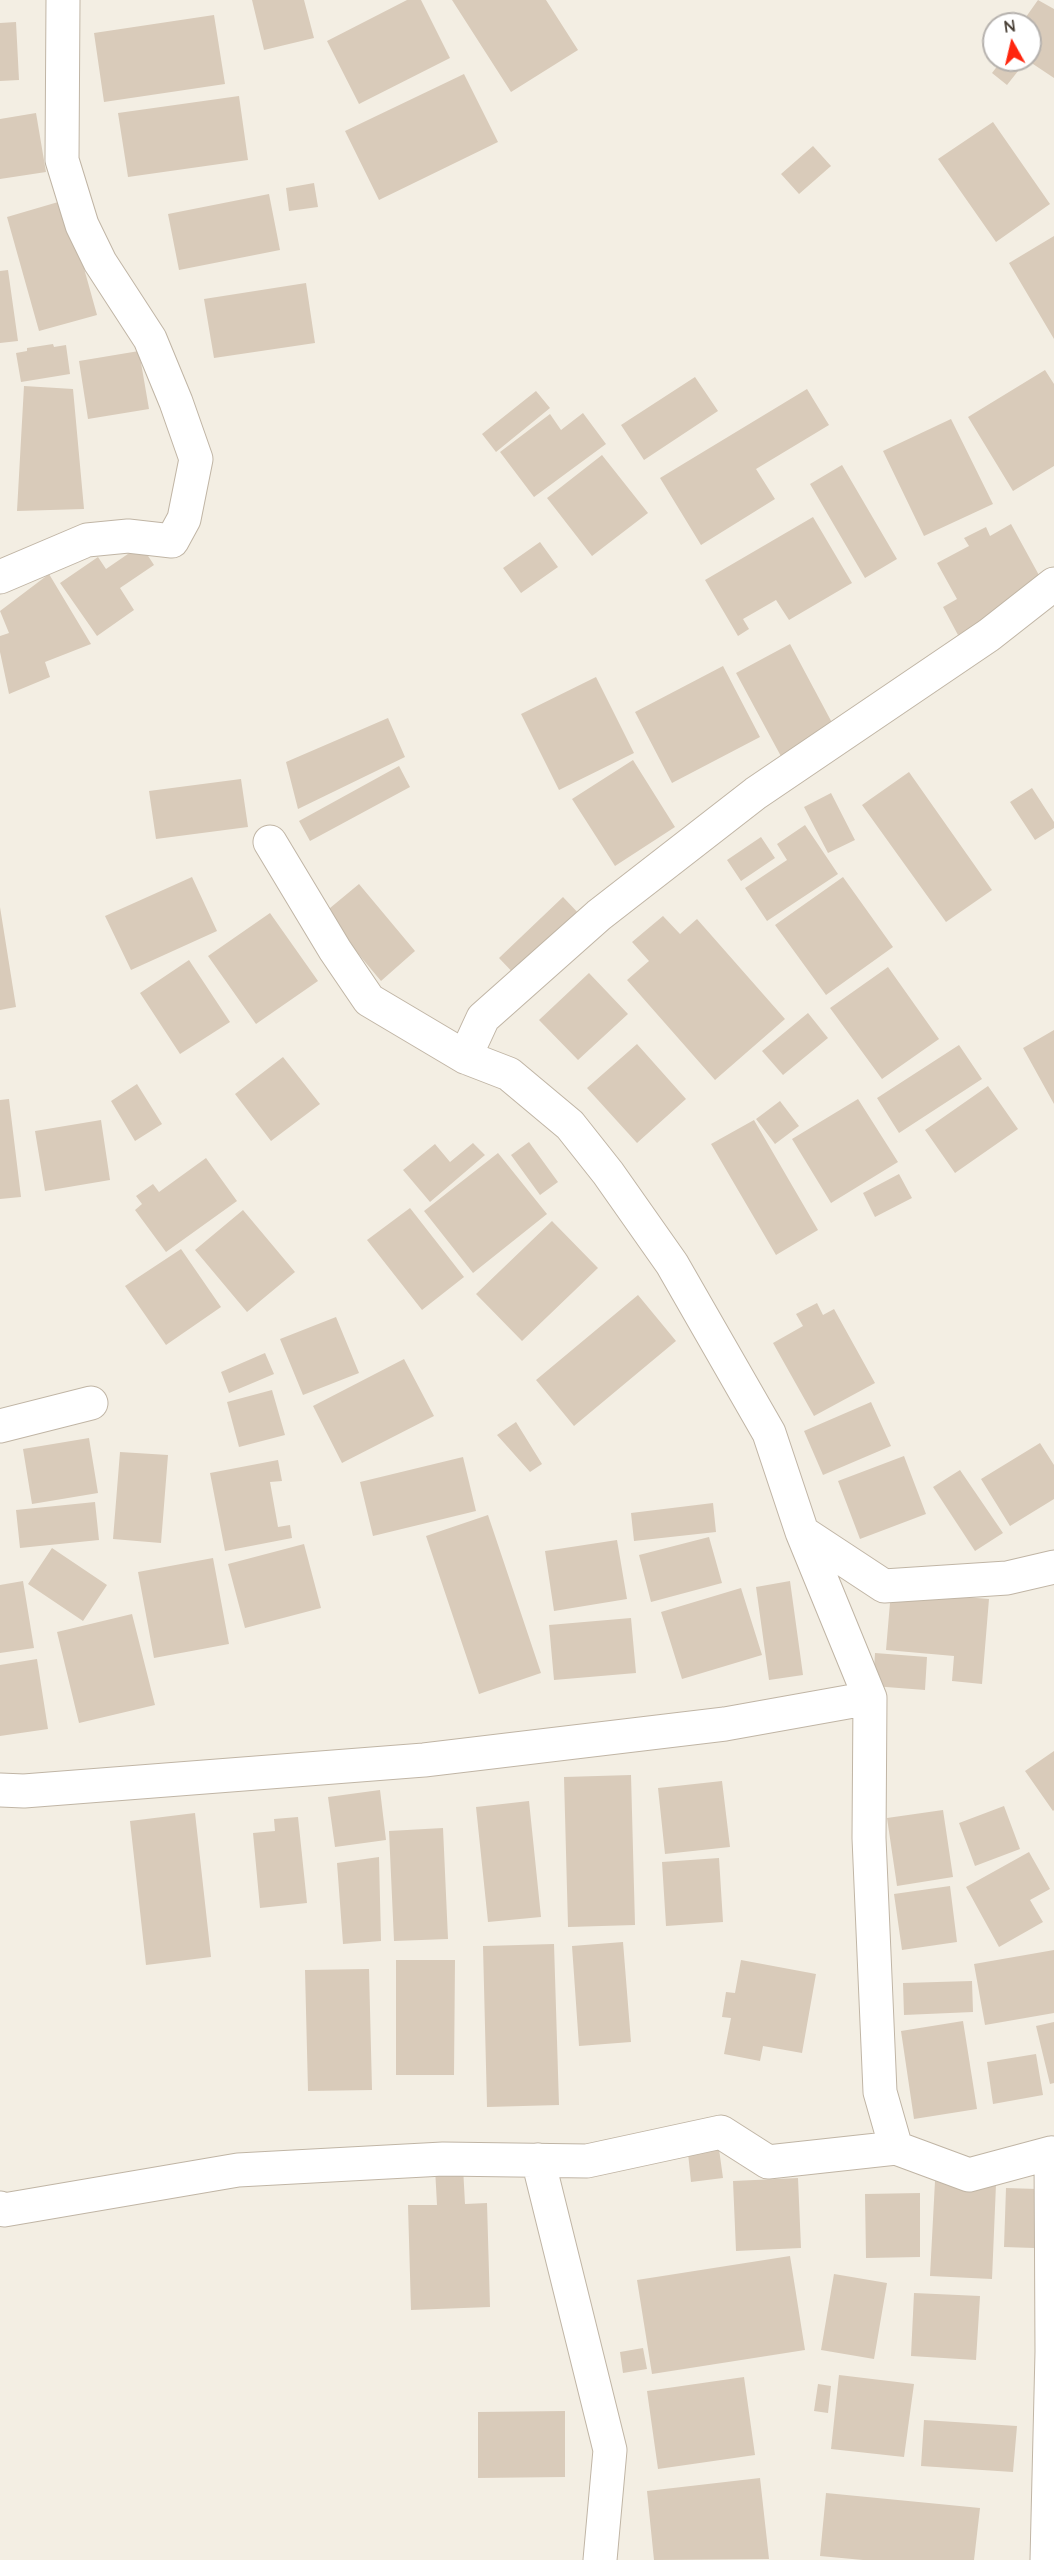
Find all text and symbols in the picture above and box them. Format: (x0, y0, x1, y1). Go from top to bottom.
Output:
north arrow (982, 12, 1042, 72)
text: N (1003, 15, 1017, 37)

